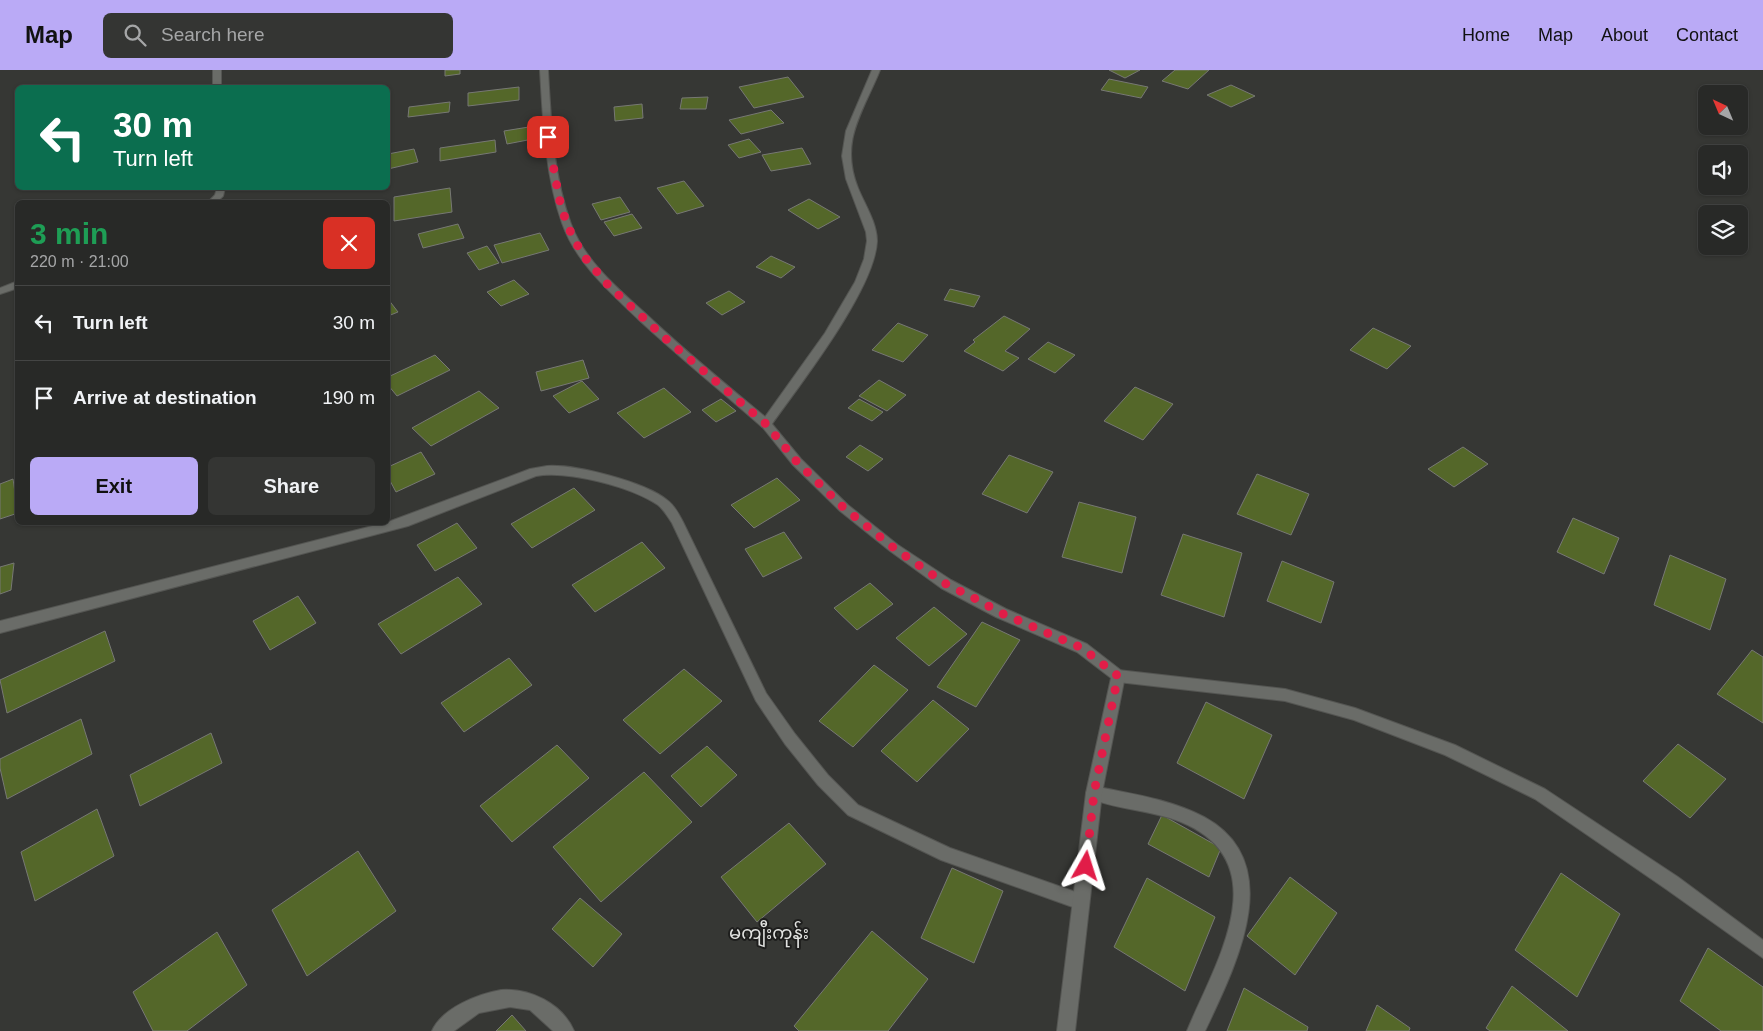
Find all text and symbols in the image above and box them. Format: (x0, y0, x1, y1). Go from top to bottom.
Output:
search box (103, 13, 453, 58)
text: Map (25, 21, 73, 48)
icon: search (121, 21, 149, 49)
text: Search here (161, 24, 265, 45)
text: Home (1462, 25, 1510, 45)
text: Map (1538, 25, 1573, 45)
text: About (1601, 25, 1648, 45)
text: Contact (1676, 25, 1738, 45)
north arrow (1698, 85, 1748, 135)
map controls (1698, 85, 1748, 255)
icon: left (30, 105, 95, 170)
text: 30 m (113, 105, 193, 144)
pin (527, 116, 569, 158)
icon: arrive (534, 123, 562, 151)
button: sound (1698, 145, 1748, 195)
text: Turn left (113, 146, 193, 171)
button: layers (1698, 205, 1748, 255)
text: 3 min (30, 217, 108, 250)
button: close (323, 217, 375, 269)
text: 220 m · 21:00 (30, 253, 129, 270)
icon: left (30, 309, 58, 337)
text: Turn left (73, 312, 148, 333)
text: 30 m (333, 312, 375, 333)
icon: arrive (30, 384, 58, 412)
text: Arrive at destination (73, 387, 257, 408)
text: 190 m (322, 387, 375, 408)
button: Exit (30, 457, 198, 515)
button: Share (208, 457, 375, 515)
position arrow (1059, 839, 1111, 891)
district label: မကျီးကုန်း (729, 919, 809, 948)

